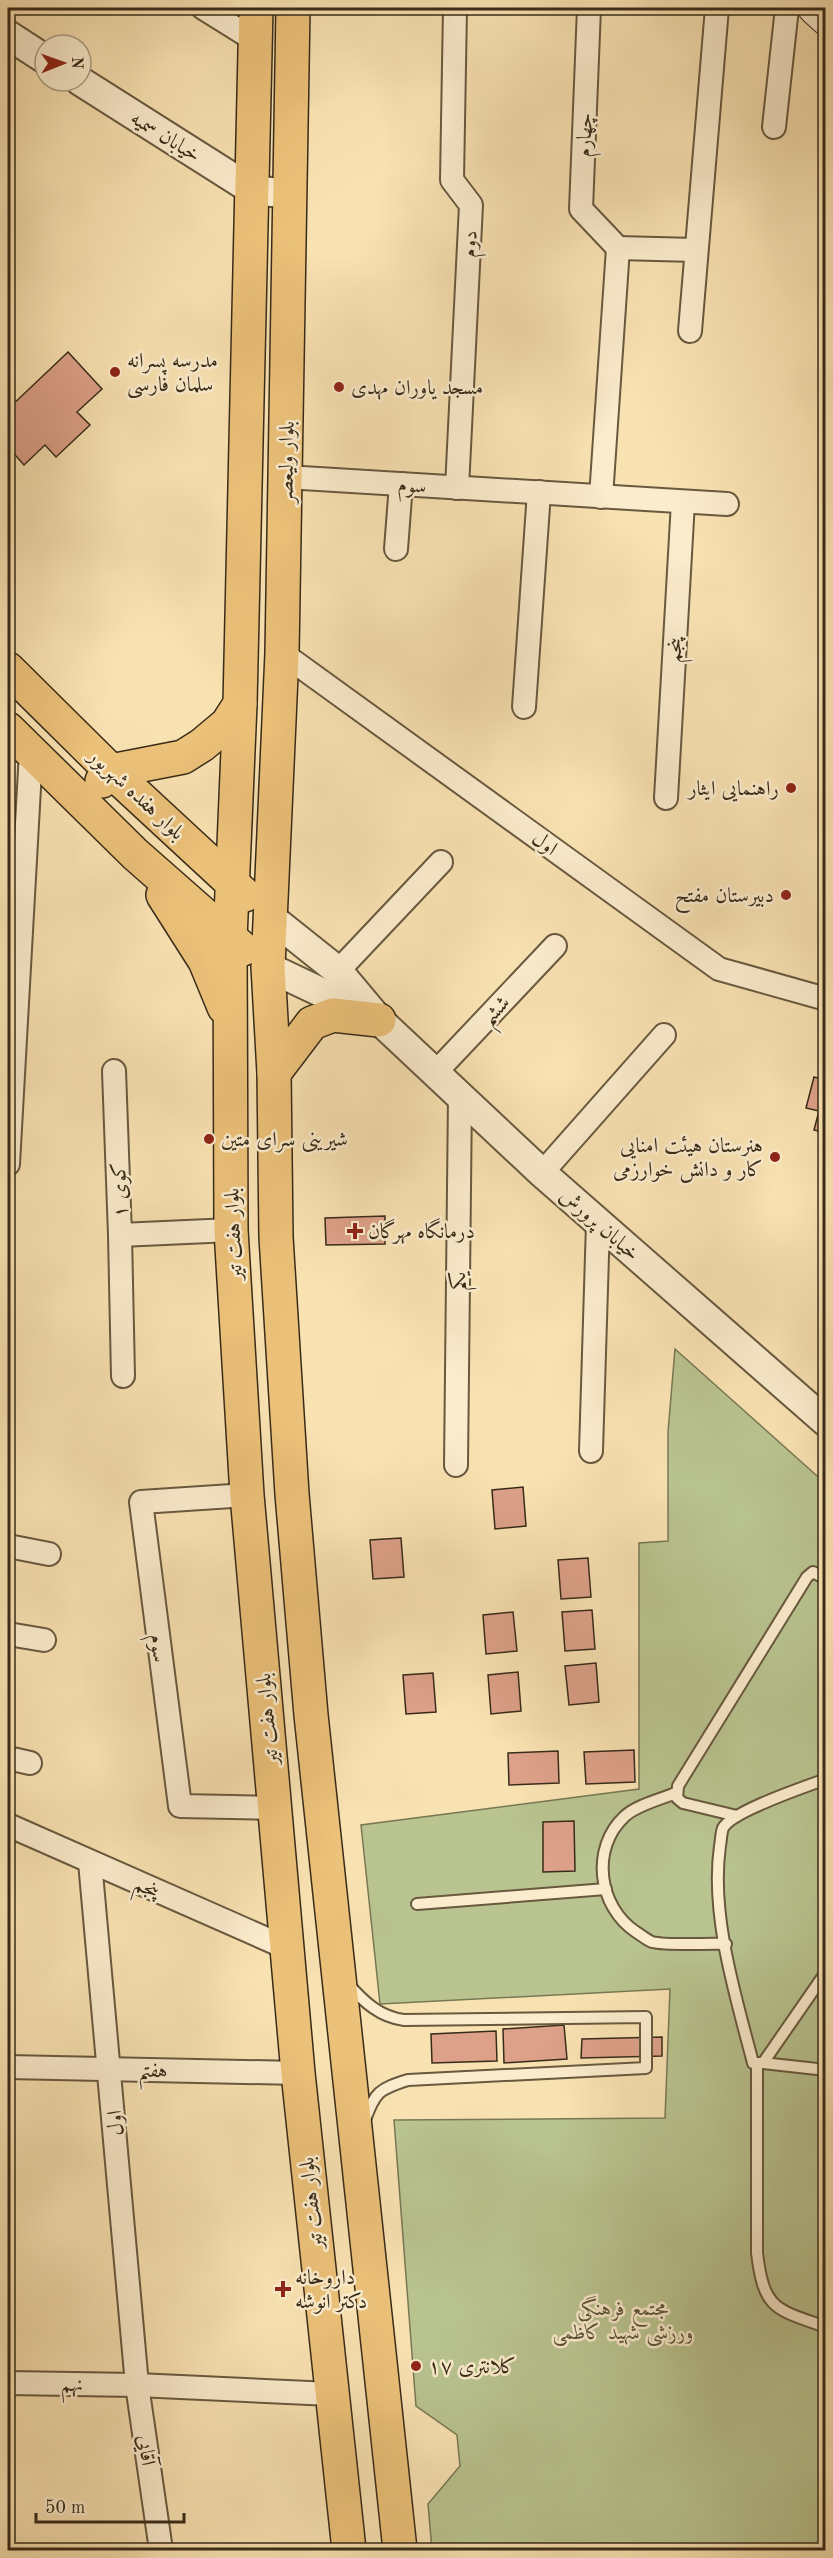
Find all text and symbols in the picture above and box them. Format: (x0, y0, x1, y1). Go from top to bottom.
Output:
north arrow (33, 33, 93, 93)
text: N (68, 57, 84, 70)
street label: خیابان سمیه (126, 108, 204, 168)
street label: چهارم (574, 112, 603, 158)
street label: دوم (459, 230, 488, 259)
place label: مدرسه پسرانه سلمان فارسی (127, 351, 218, 399)
marker: مدرسه پسرانه سلمان فارسی (108, 365, 122, 379)
place label: مسجد یاوران مهدی (351, 378, 483, 401)
marker: مسجد یاوران مهدی (332, 380, 346, 394)
street label: بلوار ولیعصر (276, 421, 301, 505)
street label: سوم (396, 475, 427, 504)
street label: پنجم (664, 635, 695, 664)
street label: بلوار هفده شهریور (81, 744, 188, 846)
place label: راهنمایی ایثار (686, 779, 779, 802)
marker: راهنمایی ایثار (784, 781, 798, 795)
street label: اول (528, 828, 561, 860)
place label: دبیرستان مفتح (675, 886, 774, 914)
marker: دبیرستان مفتح (779, 888, 793, 902)
street label: ششم (478, 992, 521, 1036)
place label: شیرینی سرای متین (221, 1130, 348, 1153)
marker: شیرینی سرای متین (202, 1132, 216, 1146)
place label: هنرستان هیئت امنایی کار و دانش خوارزمی (613, 1135, 763, 1183)
marker: هنرستان هیئت امنایی کار و دانش خوارزمی (768, 1150, 782, 1164)
street label: کوی ۱ (109, 1162, 133, 1218)
street label: خیابان پرورش (555, 1185, 643, 1266)
street label: بلوار هفت تیر (222, 1187, 248, 1282)
place label: درمانگاه مهرگان (368, 1218, 475, 1245)
marker: درمانگاه مهرگان (346, 1222, 364, 1240)
street label: یکم (447, 1271, 478, 1291)
street label: سوم (139, 1633, 170, 1664)
street label: بلوار هفت تیر (254, 1672, 284, 1768)
street label: پنجم (127, 1874, 164, 1911)
street label: هفتم (138, 2061, 168, 2091)
street label: اول (105, 2109, 128, 2137)
street label: بلوار هفت تیر (297, 2156, 329, 2252)
place label: داروخانه دکتر انوشه (295, 2268, 367, 2314)
marker: داروخانه دکتر انوشه (276, 2282, 290, 2296)
park label: مجتمع فرهنگی ورزشی شهید کاظمی (552, 2295, 694, 2347)
place label: کلانتری ۱۷ (428, 2356, 516, 2378)
marker: کلانتری ۱۷ (409, 2359, 423, 2373)
street label: نهم (61, 2375, 83, 2404)
street label: آقایی (131, 2433, 162, 2470)
scale bar (36, 2486, 184, 2524)
text: 50 m (45, 2499, 85, 2517)

